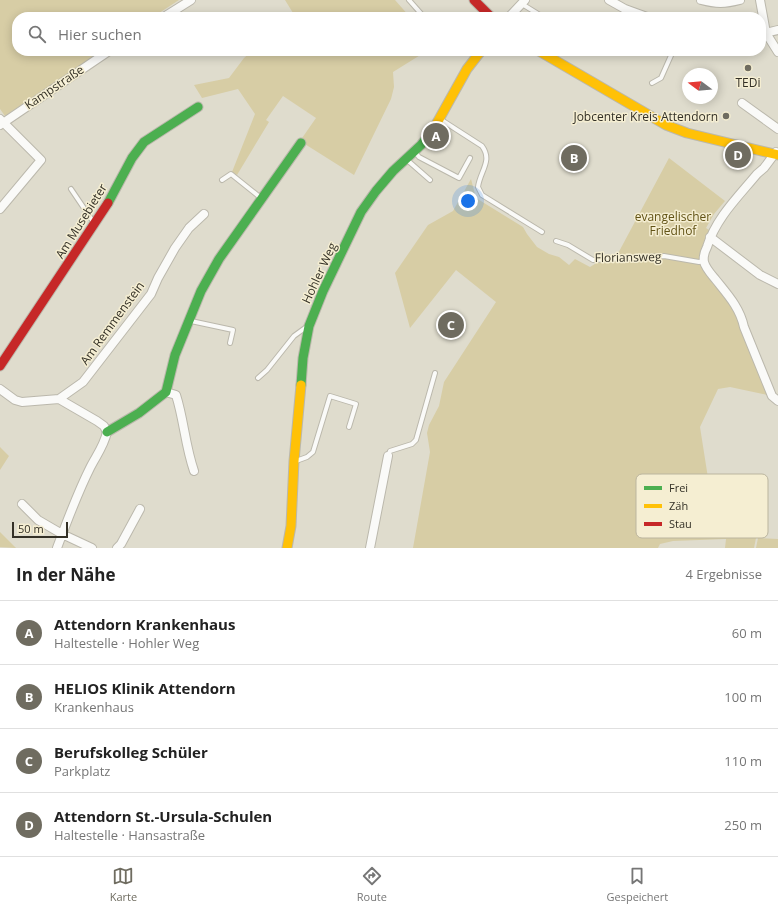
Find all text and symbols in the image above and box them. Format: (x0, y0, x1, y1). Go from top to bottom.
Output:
search box (12, 12, 766, 56)
icon: search (26, 23, 48, 45)
text: Hier suchen (58, 24, 142, 44)
street label: Kampstraße (21, 61, 87, 113)
marker: TEDi (743, 63, 753, 73)
north arrow (682, 68, 718, 104)
place label: TEDi (735, 74, 761, 91)
place label: Jobcenter Kreis Attendorn (572, 108, 718, 125)
marker: Jobcenter Kreis Attendorn (721, 111, 731, 121)
pin: A (423, 121, 449, 151)
pin: D (725, 140, 751, 170)
pin: B (561, 143, 587, 173)
street label: Am Musebieter (51, 180, 111, 262)
your location (458, 191, 478, 211)
park label: evangelischer Friedhof (635, 208, 711, 239)
street label: Hohler Weg (297, 239, 341, 306)
street label: Floriansweg (595, 248, 662, 266)
street label: Am Remmenstein (76, 278, 148, 368)
pin: C (438, 310, 464, 340)
legend (636, 474, 768, 538)
text: Frei (669, 480, 688, 495)
text: Zäh (669, 498, 688, 513)
text: Stau (669, 516, 692, 531)
scale bar (12, 520, 68, 539)
text: 50 m (18, 521, 44, 536)
text: In der Nähe (16, 563, 115, 586)
text: 4 Ergebnisse (685, 565, 762, 583)
text: Attendorn Krankenhaus (54, 614, 235, 634)
text: A (25, 624, 33, 642)
text: 60 m (732, 624, 762, 642)
text: Haltestelle · Hohler Weg (54, 634, 199, 652)
text: HELIOS Klinik Attendorn (54, 678, 236, 698)
text: B (25, 688, 33, 706)
text: 100 m (724, 688, 762, 706)
text: Krankenhaus (54, 698, 134, 716)
text: Berufskolleg Schüler (54, 742, 208, 762)
text: C (25, 752, 33, 770)
text: 110 m (724, 752, 762, 770)
text: Parkplatz (54, 762, 110, 780)
text: Attendorn St.-Ursula-Schulen (54, 806, 272, 826)
text: D (24, 816, 34, 834)
text: 250 m (724, 816, 762, 834)
text: Haltestelle · Hansastraße (54, 826, 205, 844)
tab: Karte (110, 865, 137, 904)
tab: Route (357, 865, 387, 904)
tab: Gespeichert (606, 865, 668, 904)

